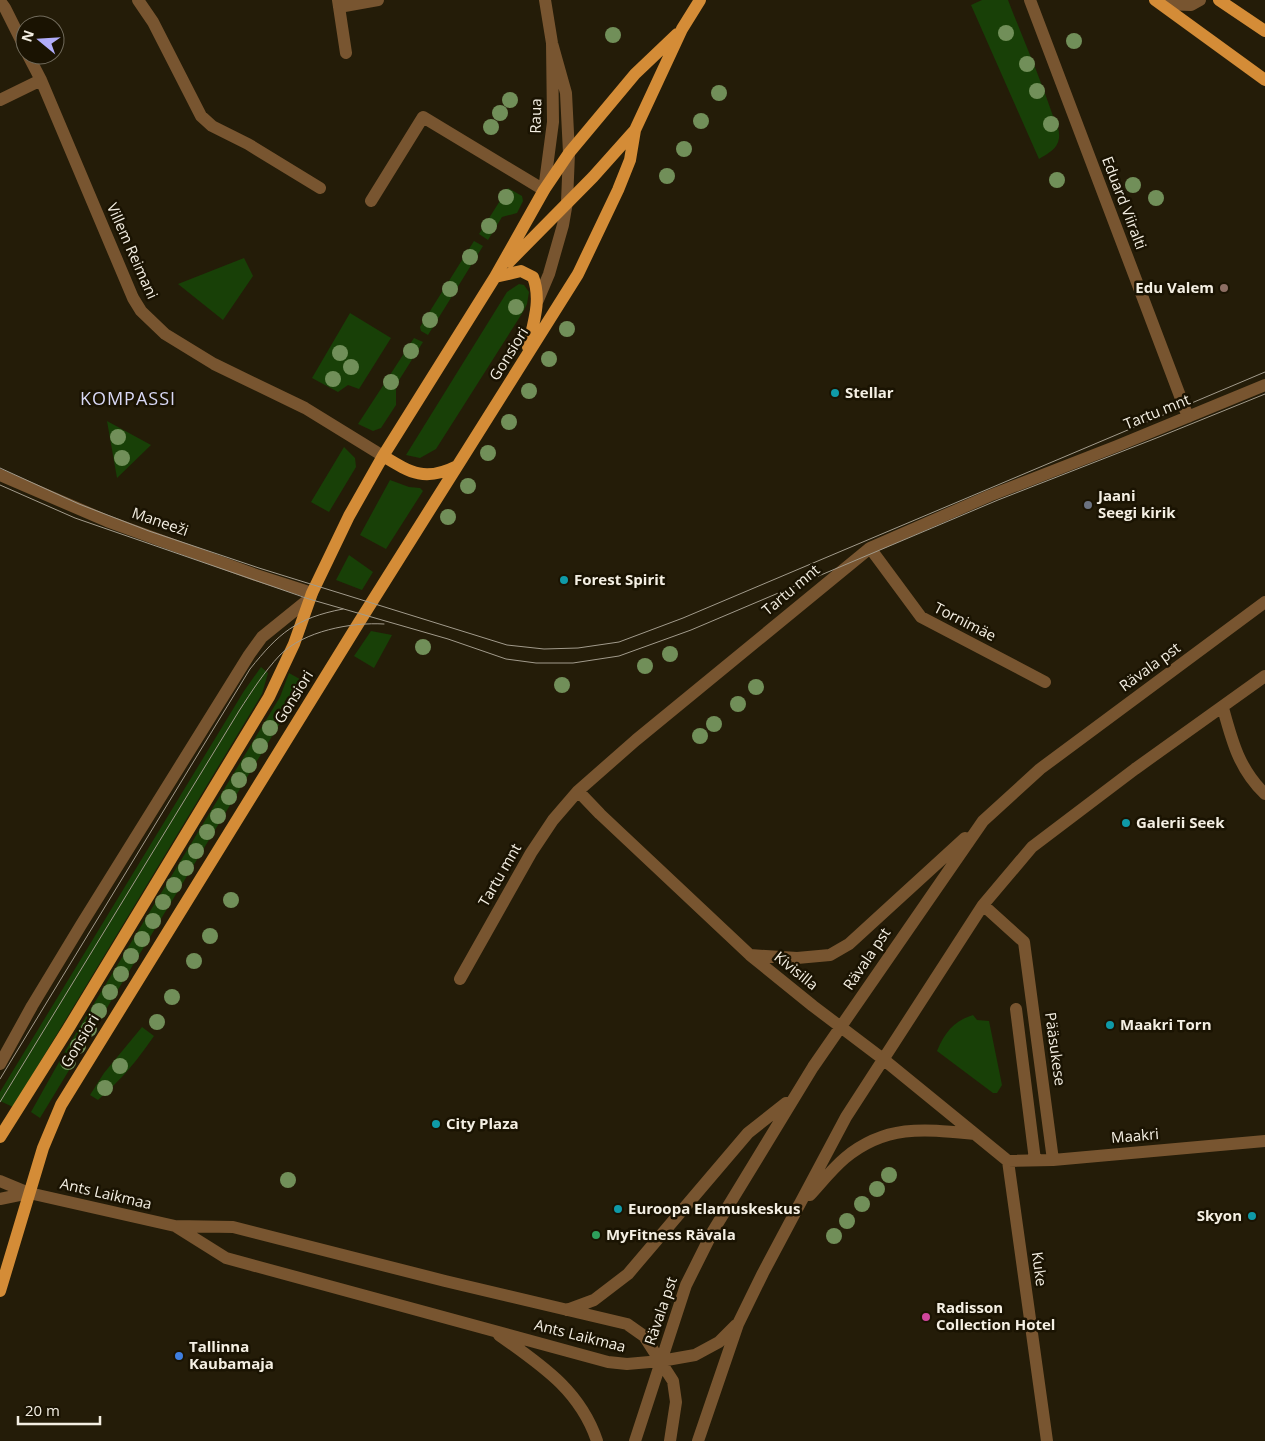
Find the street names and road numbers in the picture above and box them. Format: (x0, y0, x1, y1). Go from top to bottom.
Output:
street label: Raua (525, 98, 545, 134)
street label: Eduard Viiralti (1098, 153, 1152, 252)
street label: Villem Reimani (103, 199, 163, 302)
street label: Gonsiori (484, 323, 532, 384)
street label: Tartu mnt (1121, 389, 1193, 433)
street label: Maneeži (129, 502, 191, 540)
street label: Tartu mnt (757, 559, 823, 619)
street label: Tornimäe (931, 597, 1000, 645)
street label: Rävala pst (1115, 637, 1184, 695)
street label: Gonsiori (269, 666, 317, 727)
street label: Tartu mnt (473, 839, 525, 910)
street label: Rävala pst (838, 923, 894, 994)
street label: Kivisilla (770, 946, 823, 994)
street label: Gonsiori (55, 1010, 103, 1071)
street label: Pääsukese (1041, 1011, 1071, 1087)
street label: Maakri (1110, 1123, 1160, 1147)
street label: Ants Laikmaa (58, 1173, 154, 1213)
street label: Kuke (1028, 1250, 1052, 1287)
street label: Rävala pst (639, 1274, 681, 1348)
street label: Ants Laikmaa (532, 1314, 628, 1356)

